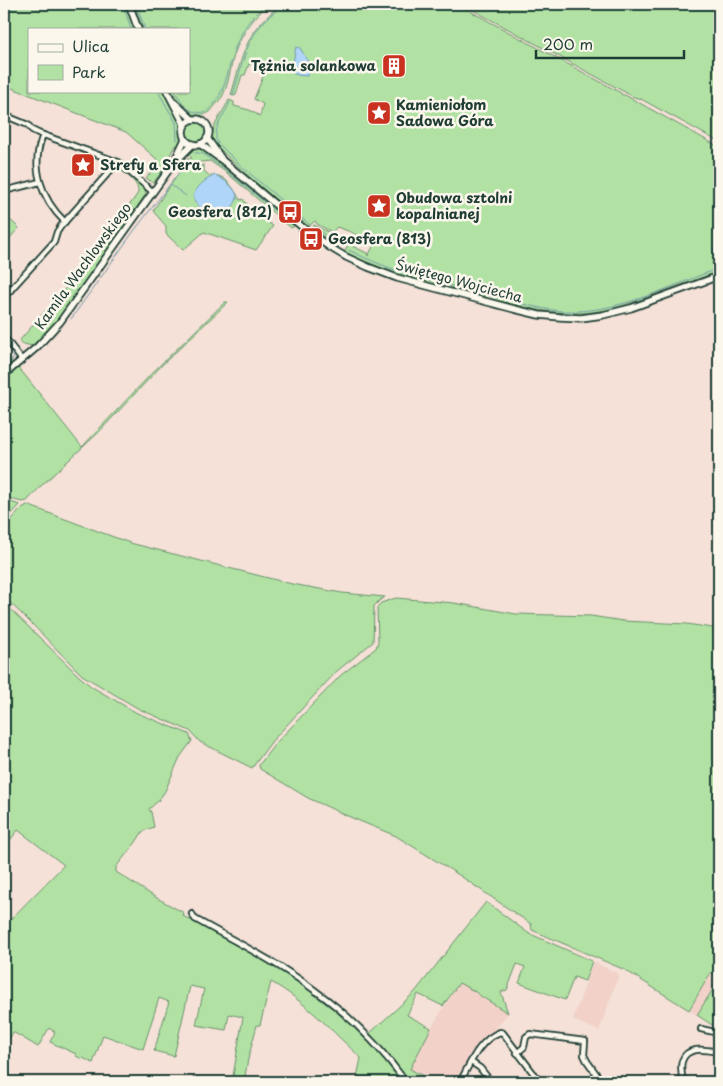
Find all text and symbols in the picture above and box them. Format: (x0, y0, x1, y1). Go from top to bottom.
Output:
legend (28, 28, 190, 92)
scale bar (536, 28, 683, 60)
text: 200 m (543, 32, 593, 55)
text: Ulica (72, 34, 110, 57)
building icon: Tężnia solankowa (381, 53, 407, 79)
place label: Tężnia solankowa (251, 55, 377, 76)
text: Park (72, 60, 106, 83)
place label: Kamieniołom Sadowa Góra (396, 94, 494, 131)
place icon: Kamieniołom Sadowa Góra (366, 100, 392, 126)
place icon: Strefy a Sfera (70, 152, 96, 178)
place label: Strefy a Sfera (100, 154, 202, 175)
place label: Obudowa sztolni kopalnianej (396, 187, 512, 224)
place icon: Obudowa sztolni kopalnianej (366, 193, 392, 219)
street label: Kamila Wachlowskiego (29, 198, 136, 334)
bus stop icon: Geosfera (812) (277, 199, 303, 225)
place label: Geosfera (812) (168, 201, 272, 222)
bus stop icon: Geosfera (813) (298, 226, 324, 252)
place label: Geosfera (813) (328, 228, 431, 249)
street label: Świętego Wojciecha (394, 254, 525, 308)

